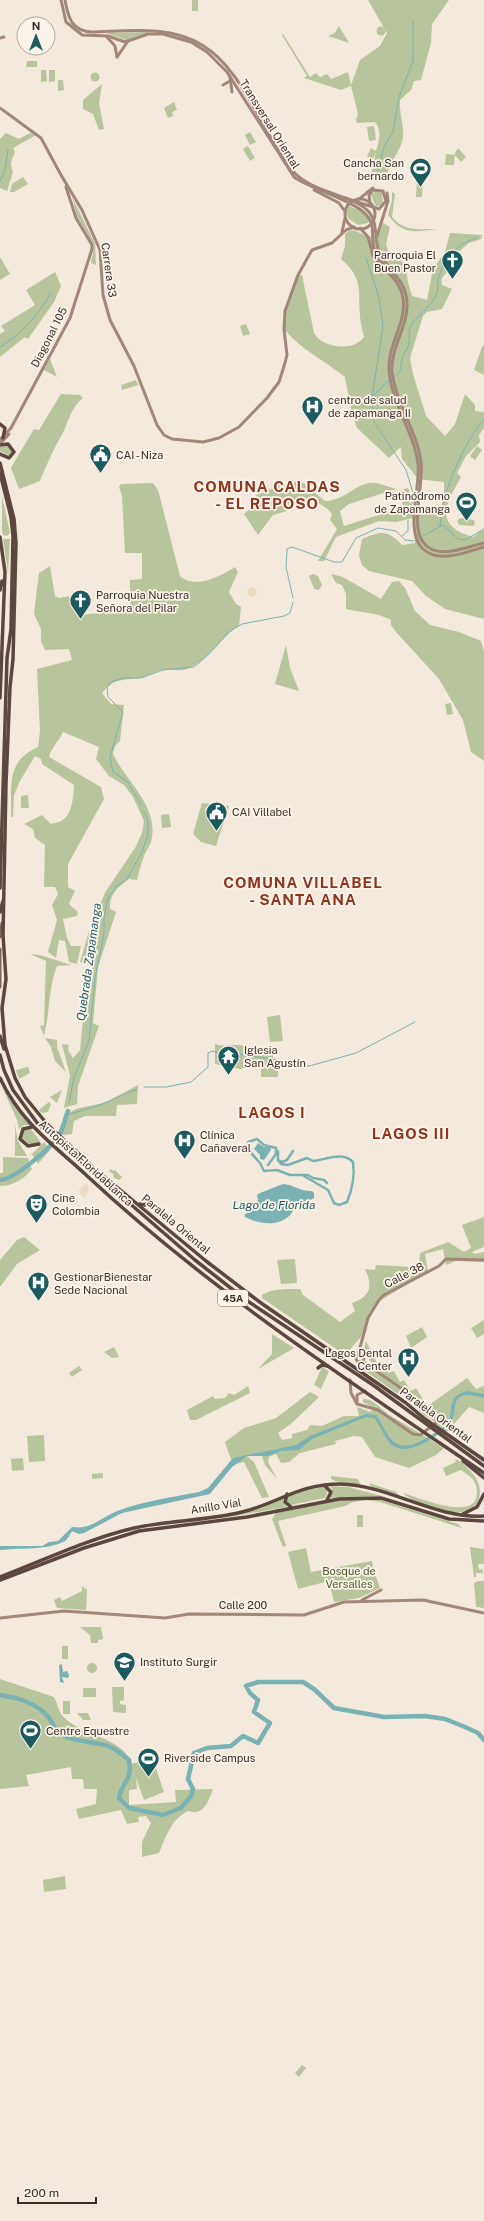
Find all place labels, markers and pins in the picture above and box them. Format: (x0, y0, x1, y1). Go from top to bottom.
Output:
sports icon: Cancha San bernardo (407, 156, 433, 189)
place label: Cancha San bernardo (343, 157, 404, 182)
church icon: Parroquia El Buen Pastor (439, 248, 465, 281)
place label: Parroquia El Buen Pastor (374, 249, 436, 274)
hospital icon: centro de salud de zapamanga II (299, 393, 325, 426)
place label: centro de salud de zapamanga II (328, 394, 411, 419)
public building icon: CAI - Niza (87, 442, 113, 475)
place label: CAI - Niza (116, 449, 163, 461)
sports icon: Patinódromo de Zapamanga (453, 489, 479, 522)
place label: Patinódromo de Zapamanga (374, 490, 450, 515)
church icon: Parroquia Nuestra Señora del Pilar (67, 588, 93, 621)
place label: Parroquia Nuestra Señora del Pilar (96, 589, 189, 614)
public building icon: CAI Villabel (204, 799, 230, 832)
place label: CAI Villabel (232, 806, 292, 818)
temple icon: Iglesia San Agustín (216, 1043, 242, 1076)
place label: Iglesia San Agustín (244, 1044, 306, 1069)
hospital icon: Clínica Cañaveral (171, 1128, 197, 1161)
place label: Clínica Cañaveral (200, 1129, 251, 1154)
theatre icon: Cine Colombia (23, 1191, 49, 1224)
place label: Cine Colombia (52, 1192, 100, 1217)
hospital icon: GestionarBienestar Sede Nacional (26, 1270, 52, 1303)
place label: GestionarBienestar Sede Nacional (54, 1271, 153, 1296)
hospital icon: Lagos Dental Center (395, 1346, 421, 1379)
place label: Lagos Dental Center (325, 1347, 392, 1372)
school or university icon: Instituto Surgir (112, 1649, 138, 1682)
place label: Instituto Surgir (140, 1656, 217, 1668)
sports icon: Centre Equestre (18, 1718, 44, 1751)
place label: Centre Equestre (46, 1725, 129, 1737)
sports icon: Riverside Campus (135, 1745, 161, 1778)
place label: Riverside Campus (164, 1752, 256, 1764)

